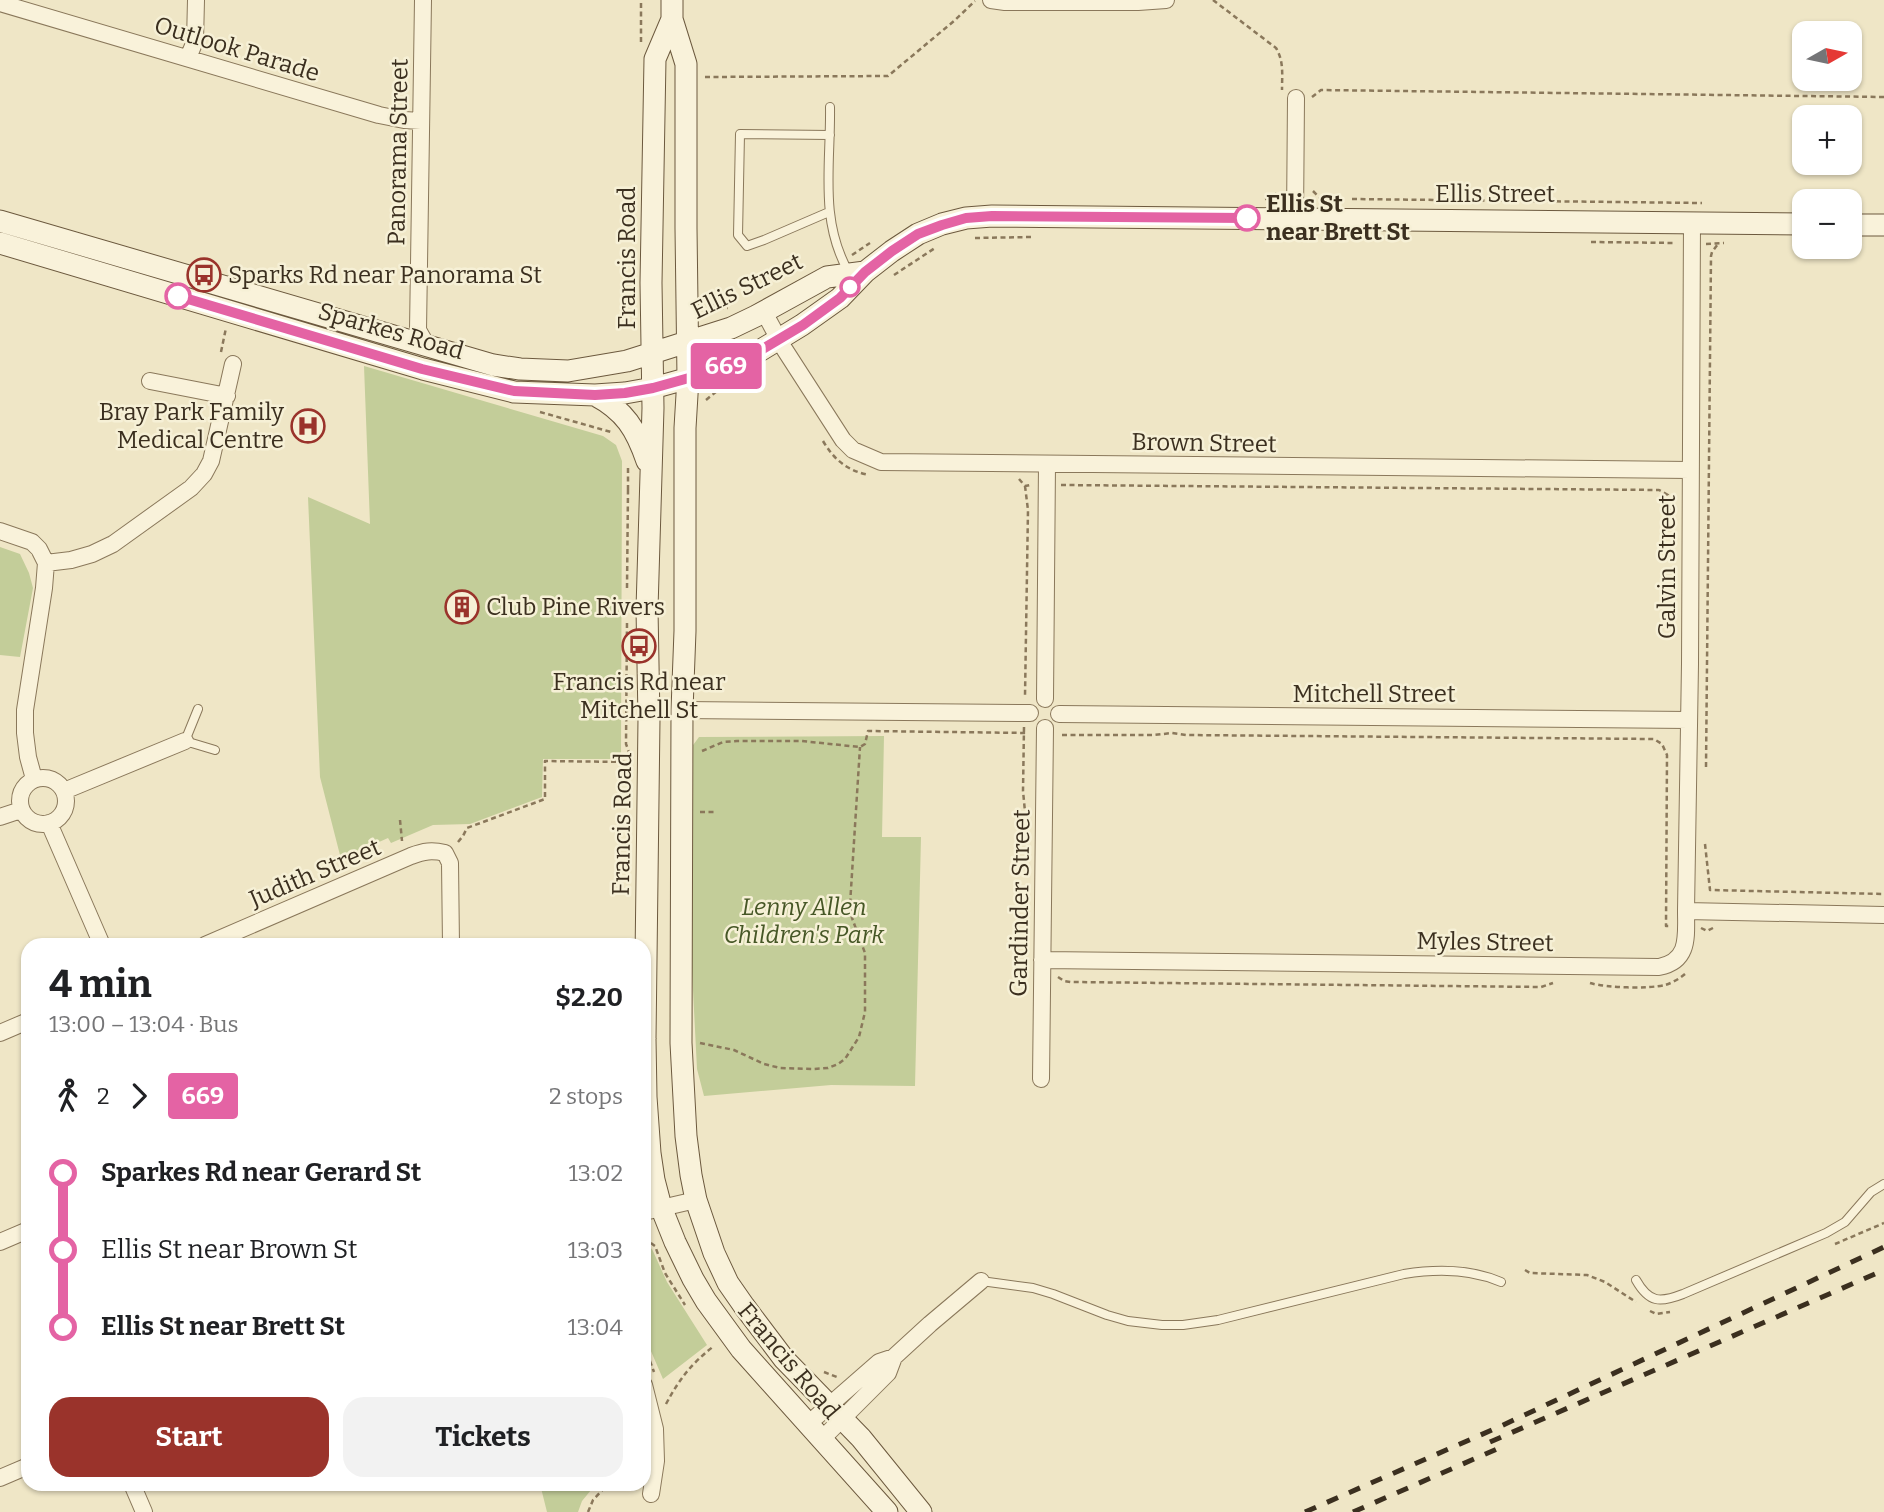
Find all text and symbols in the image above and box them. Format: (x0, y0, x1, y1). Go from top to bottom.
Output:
street label: Outlook Parade (151, 11, 323, 87)
north arrow (1792, 21, 1862, 91)
map controls (1792, 21, 1862, 259)
street label: Panorama Street (382, 58, 414, 246)
button: + (1792, 105, 1862, 175)
street label: Ellis Street (1435, 180, 1555, 208)
street label: Francis Road (613, 186, 641, 330)
button: − (1792, 189, 1862, 259)
place label: Ellis St near Brett St (1266, 190, 1410, 246)
marker: Ellis St near Brett St (1234, 205, 1260, 231)
street label: Ellis Street (687, 247, 807, 325)
bus stop icon: Sparks Rd near Panorama St (185, 256, 223, 294)
place label: Sparks Rd near Panorama St (228, 261, 542, 289)
unlabelled marker (840, 277, 860, 297)
unlabelled marker (165, 283, 191, 309)
street label: Sparkes Road (315, 297, 467, 365)
line badge: 669 (686, 343, 766, 389)
text: 669 (705, 352, 747, 380)
place label: Bray Park Family Medical Centre (99, 398, 284, 454)
hospital icon: Bray Park Family Medical Centre (289, 407, 327, 445)
street label: Brown Street (1131, 428, 1277, 458)
street label: Galvin Street (1653, 494, 1681, 639)
building icon: Club Pine Rivers (443, 588, 481, 626)
place label: Club Pine Rivers (486, 593, 665, 621)
bus stop icon: Francis Rd near Mitchell St (620, 627, 658, 665)
place label: Francis Rd near Mitchell St (552, 668, 726, 724)
street label: Mitchell Street (1292, 680, 1456, 708)
street label: Francis Road (607, 752, 637, 896)
street label: Gardinder Street (1004, 809, 1036, 997)
street label: Judith Street (244, 833, 385, 914)
park label: Lenny Allen Children's Park (724, 893, 885, 949)
street label: Myles Street (1416, 927, 1554, 957)
text: 4 min (49, 961, 152, 1007)
text: $2.20 (555, 982, 623, 1013)
text: 13:00 – 13:04 · Bus (49, 1010, 238, 1038)
icon: walk (49, 1077, 87, 1115)
icon: forward (120, 1077, 158, 1115)
text: 2 (97, 1082, 110, 1110)
text: 669 (182, 1082, 224, 1110)
text: 2 stops (549, 1082, 623, 1110)
text: Sparkes Rd near Gerard St (101, 1157, 421, 1188)
text: 13:02 (568, 1159, 623, 1187)
text: Ellis St near Brown St (101, 1234, 358, 1265)
text: 13:03 (568, 1236, 623, 1264)
street label: Francis Road (732, 1297, 846, 1425)
text: Ellis St near Brett St (101, 1311, 345, 1342)
text: 13:04 (568, 1313, 623, 1341)
button: Start (49, 1397, 329, 1477)
button: Tickets (343, 1397, 623, 1477)

